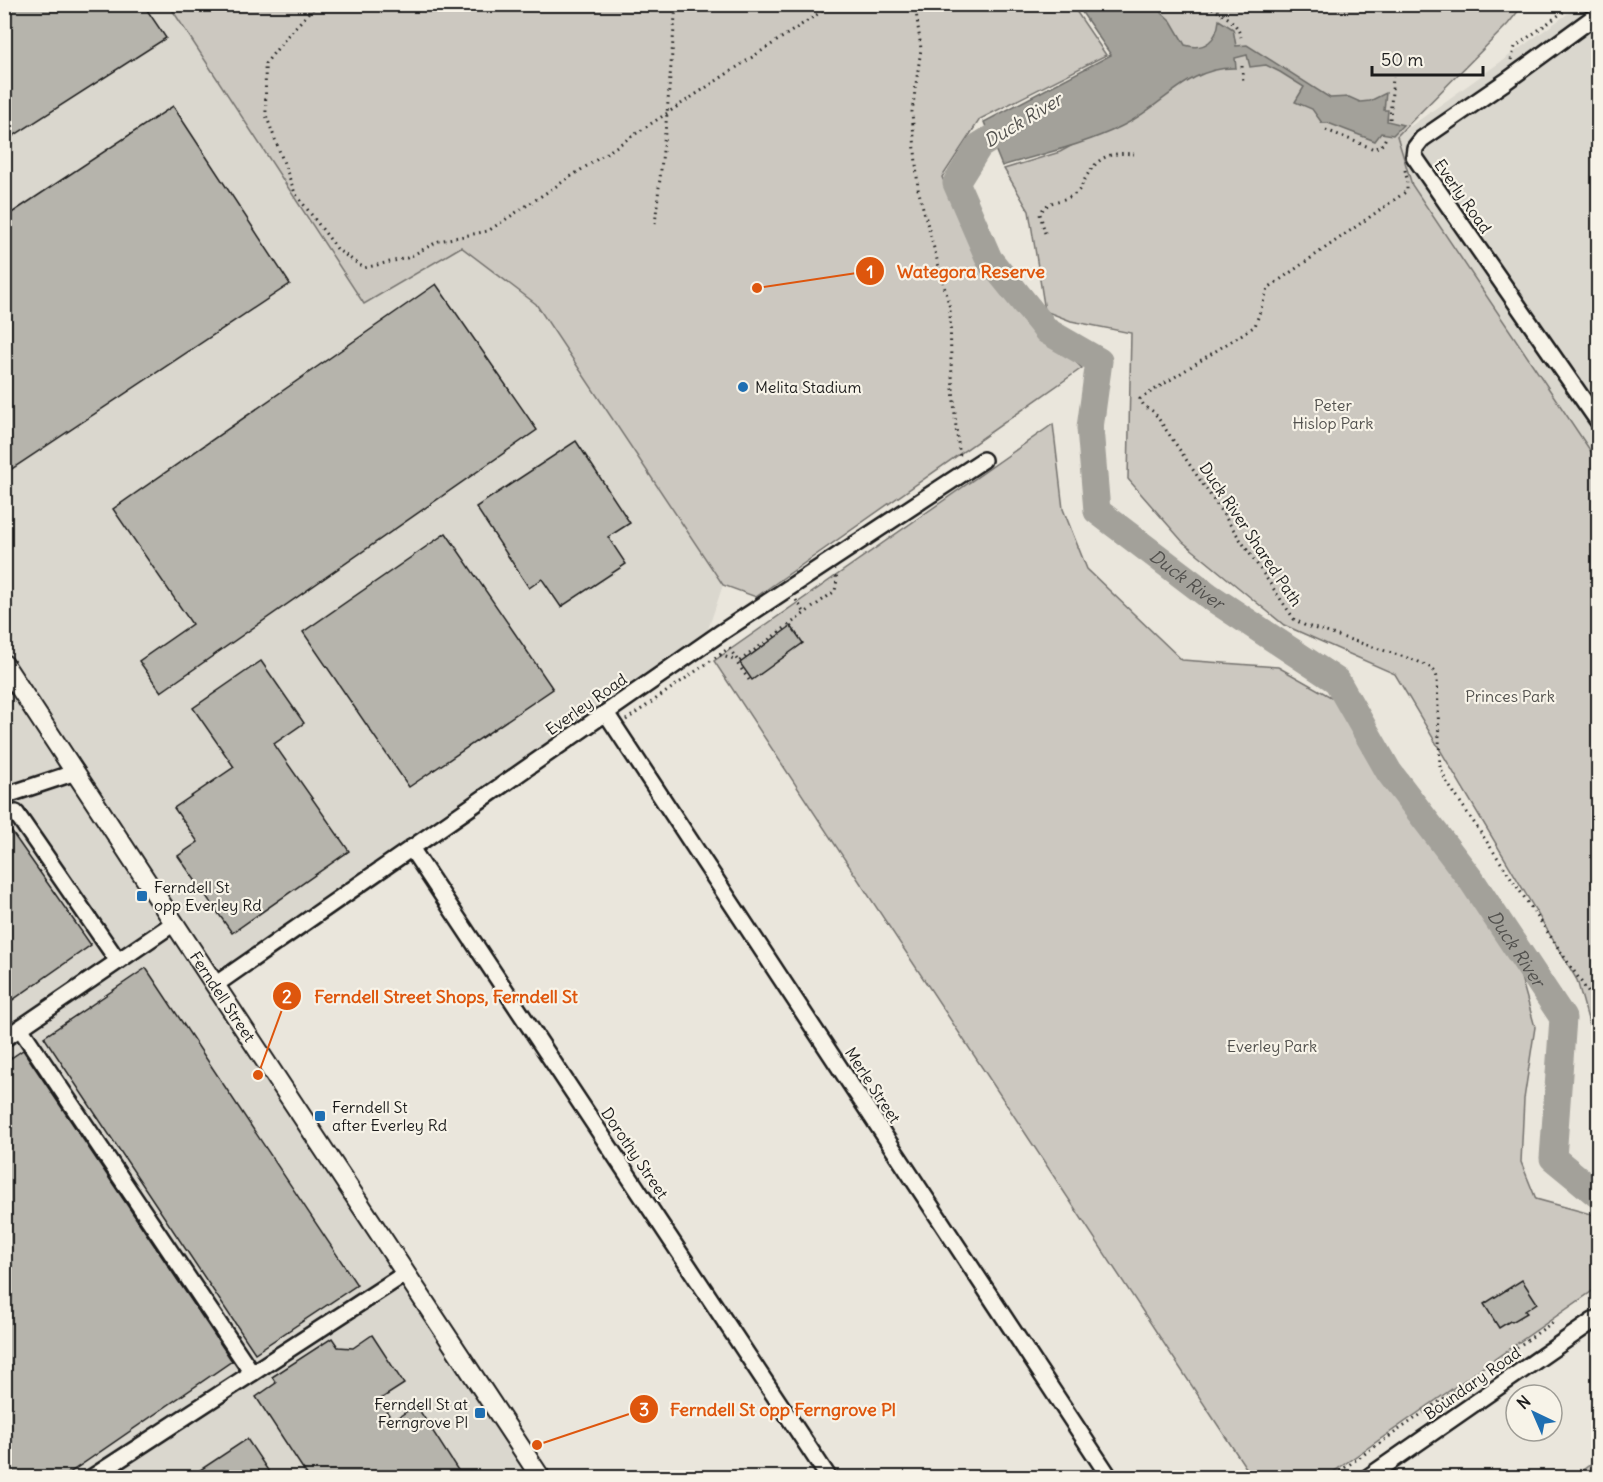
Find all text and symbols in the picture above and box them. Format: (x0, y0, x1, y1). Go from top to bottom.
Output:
scale bar (1372, 39, 1483, 77)
text: 50 m (1381, 48, 1423, 71)
water label: Duck River (980, 86, 1069, 152)
street label: Everly Road (1430, 155, 1496, 237)
callout: Wategora Reserve (855, 253, 1057, 289)
text: 1 (866, 260, 874, 283)
text: Wategora Reserve (897, 260, 1045, 283)
place label: Melita Stadium (755, 377, 861, 397)
marker: Melita Stadium (736, 380, 750, 394)
park label: Peter Hislop Park (1293, 395, 1373, 433)
street label: Duck River Shared Path (1195, 458, 1307, 610)
water label: Duck River (1145, 544, 1231, 616)
street label: Everley Road (541, 669, 631, 739)
park label: Princes Park (1465, 686, 1555, 706)
place label: Ferndell St opp Everley Rd (154, 877, 262, 915)
marker: Ferndell St opp Everley Rd (135, 889, 149, 903)
water label: Duck River (1483, 906, 1552, 993)
street label: Ferndell Street (186, 948, 260, 1046)
callout: Ferndell Street Shops, Ferndell St (272, 978, 590, 1014)
text: 2 (282, 985, 292, 1008)
text: Ferndell Street Shops, Ferndell St (314, 985, 579, 1008)
park label: Everley Park (1227, 1036, 1317, 1056)
street label: Merle Street (841, 1043, 905, 1127)
place label: Ferndell St after Everley Rd (332, 1097, 447, 1135)
street label: Dorothy Street (597, 1104, 673, 1203)
marker: Ferndell St after Everley Rd (313, 1109, 327, 1123)
street label: Boundary Road (1420, 1342, 1524, 1424)
north arrow (1504, 1383, 1564, 1443)
callout: Ferndell St opp Ferngrove Pl (629, 1391, 908, 1427)
text: N (1513, 1391, 1535, 1413)
place label: Ferndell St at Ferngrove Pl (374, 1394, 469, 1432)
text: 3 (639, 1398, 649, 1421)
text: Ferndell St opp Ferngrove Pl (670, 1398, 896, 1421)
marker: Ferndell St at Ferngrove Pl (473, 1406, 487, 1420)

